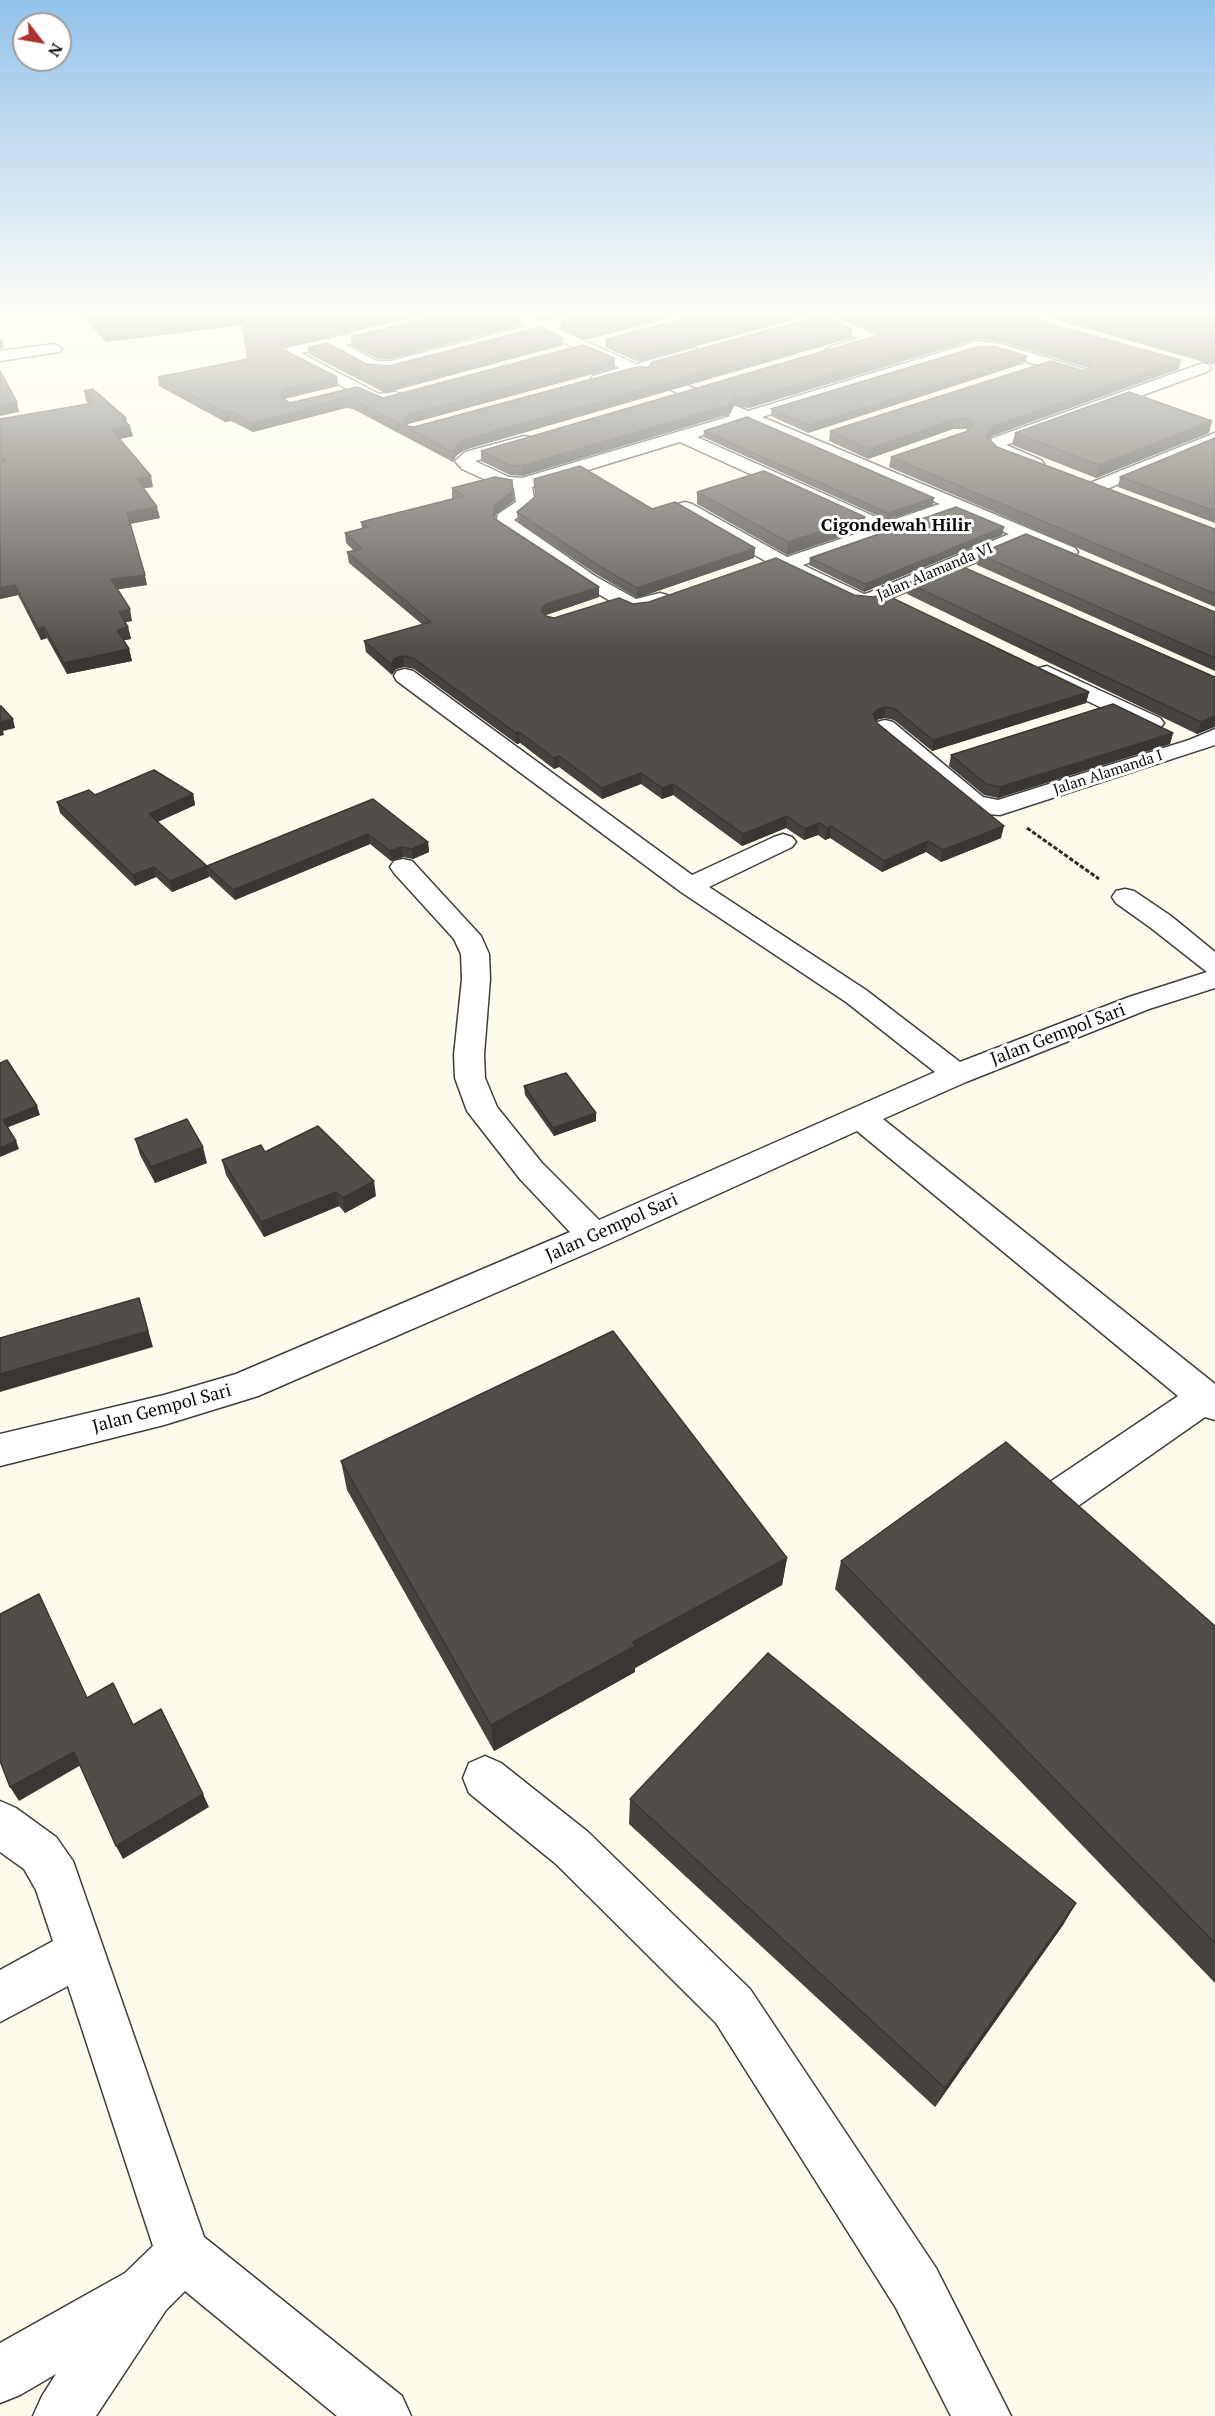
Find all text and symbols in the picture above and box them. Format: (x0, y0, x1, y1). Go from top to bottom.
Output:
north arrow (12, 12, 72, 72)
text: N (43, 39, 68, 61)
district label: Cigondewah Hilir (821, 515, 971, 537)
street label: Jalan Alamanda VI (874, 539, 996, 605)
street label: Jalan Alamanda I (1051, 747, 1165, 799)
street label: Jalan Gempol Sari (987, 999, 1129, 1071)
street label: Jalan Gempol Sari (542, 1189, 682, 1267)
street label: Jalan Gempol Sari (90, 1380, 234, 1438)

